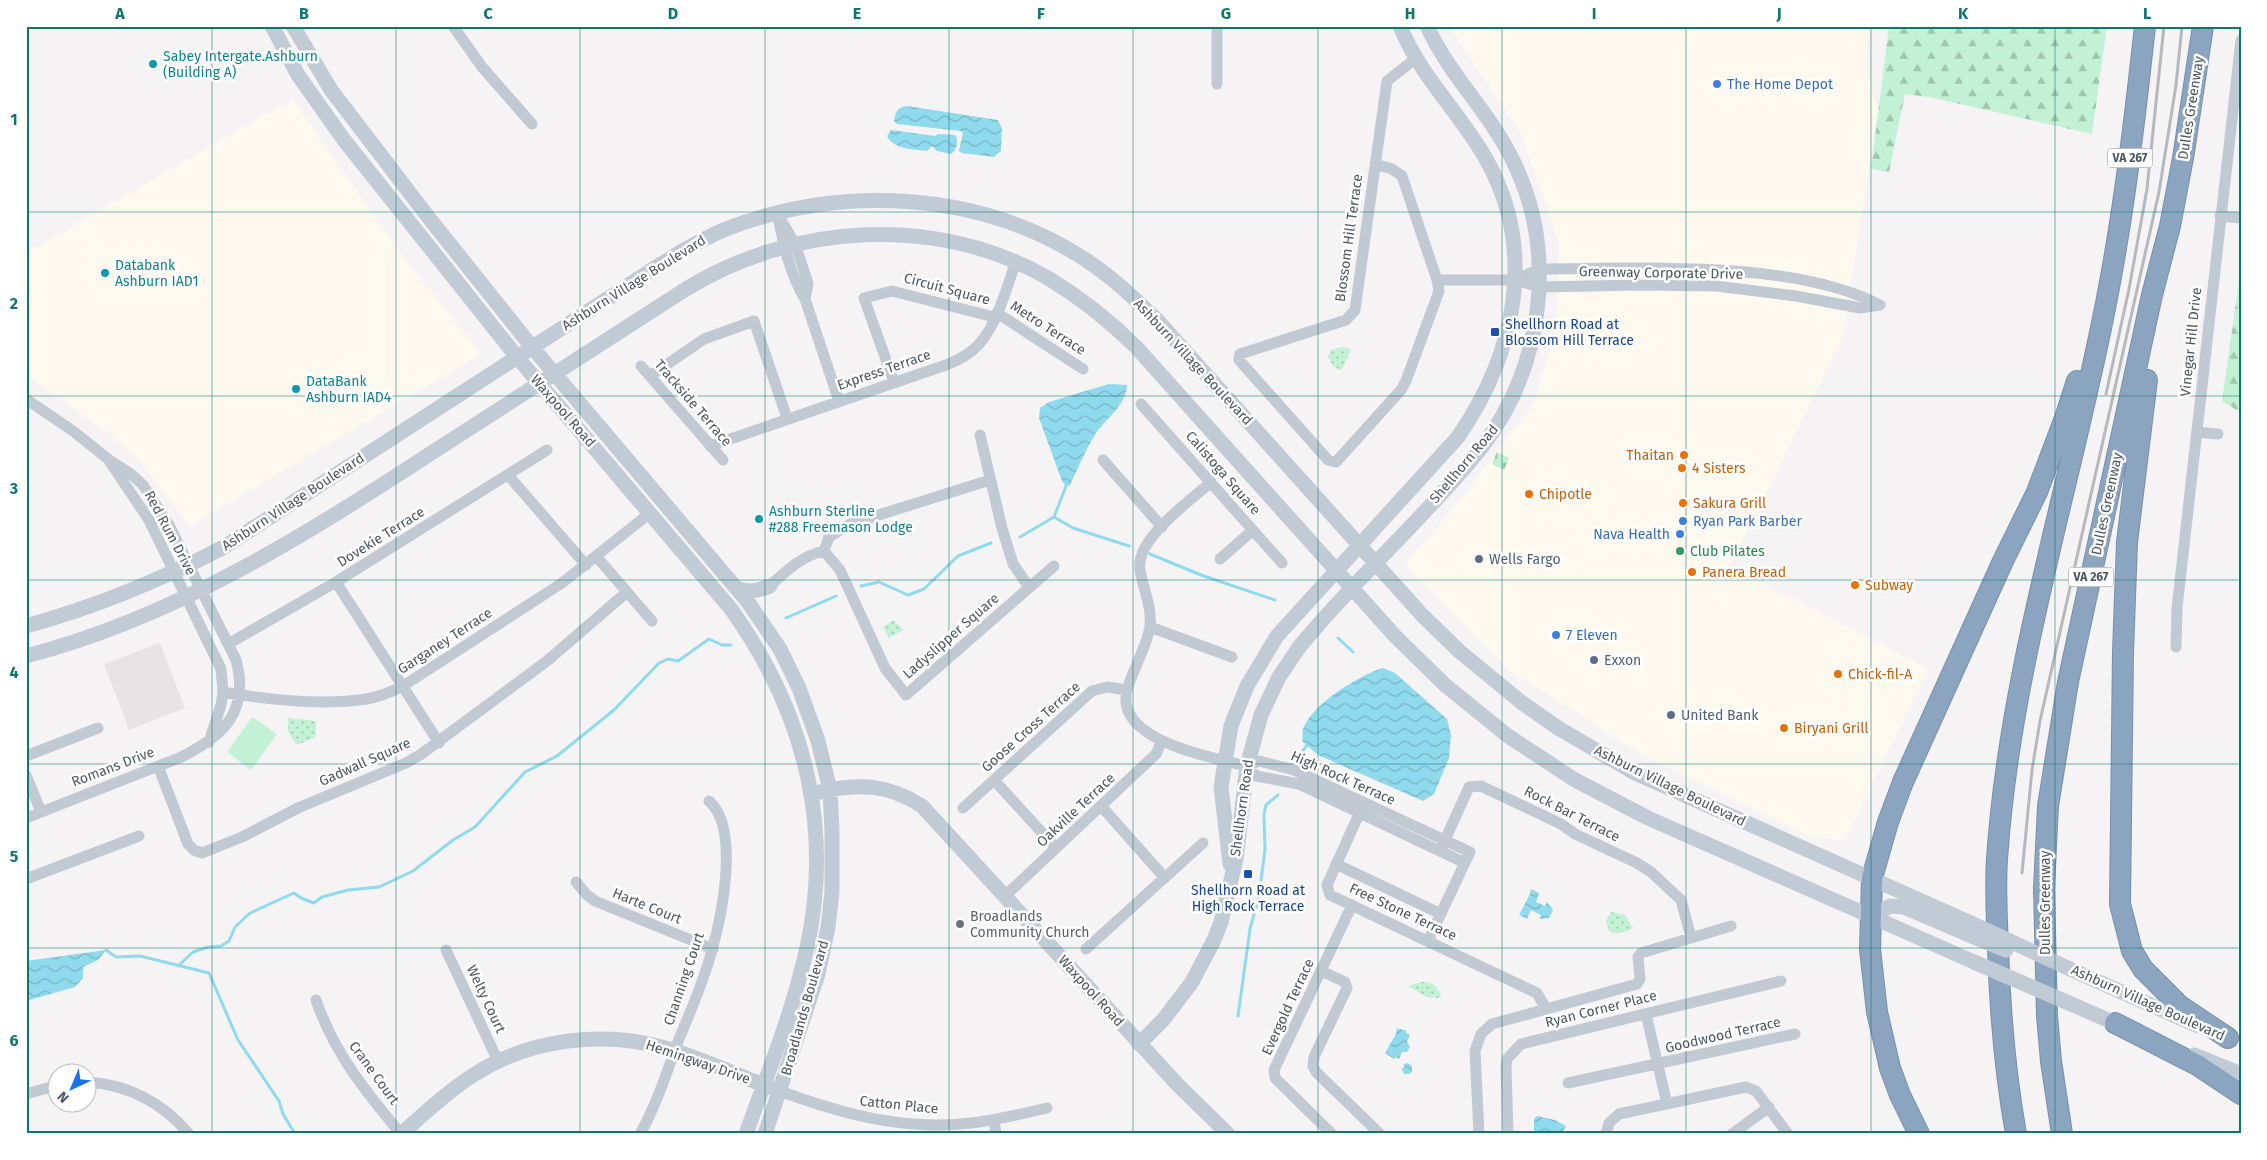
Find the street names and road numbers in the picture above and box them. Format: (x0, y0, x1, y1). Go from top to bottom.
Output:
street label: Dulles Greenway (2174, 55, 2208, 161)
road number: VA 267 (2108, 148, 2152, 168)
street label: Blossom Hill Terrace (1332, 173, 1366, 303)
street label: Ashburn Village Boulevard (559, 232, 709, 334)
street label: Greenway Corporate Drive (1579, 263, 1743, 283)
street label: Circuit Square (902, 269, 992, 309)
street label: Vinegar Hill Drive (2177, 287, 2205, 397)
street label: Ashburn Village Boulevard (1130, 295, 1256, 429)
street label: Metro Terrace (1007, 297, 1089, 359)
street label: Express Terrace (835, 346, 933, 394)
street label: Trackside Terrace (651, 356, 735, 450)
street label: Waxpool Road (527, 371, 599, 451)
street label: Shellhorn Road (1426, 421, 1502, 507)
street label: Calistoga Square (1182, 428, 1264, 518)
street label: Ashburn Village Boulevard (219, 450, 367, 554)
street label: Dulles Greenway (2088, 451, 2126, 557)
street label: Red Rum Drive (141, 488, 199, 578)
street label: Dovekie Terrace (334, 503, 428, 571)
road number: VA 267 (2068, 568, 2114, 586)
street label: Ladyslipper Square (899, 590, 1003, 682)
street label: Garganey Terrace (395, 604, 495, 678)
street label: Goose Cross Terrace (978, 678, 1084, 776)
street label: Gadwall Square (317, 734, 413, 790)
street label: Ashburn Village Boulevard (1592, 742, 1748, 830)
street label: Romans Drive (69, 743, 157, 791)
street label: High Rock Terrace (1288, 747, 1398, 809)
street label: Shellhorn Road (1227, 758, 1257, 858)
street label: Oakville Terrace (1033, 769, 1119, 851)
street label: Rock Bar Terrace (1521, 783, 1623, 845)
street label: Dulles Greenway (2037, 851, 2054, 955)
street label: Free Stone Terrace (1347, 880, 1459, 944)
street label: Harte Court (610, 884, 685, 928)
street label: Channing Court (660, 929, 708, 1028)
street label: Broadlands Boulevard (778, 938, 832, 1078)
street label: Waxpool Road (1054, 952, 1128, 1030)
street label: Evergold Terrace (1258, 956, 1318, 1058)
street label: Ashburn Village Boulevard (2069, 961, 2227, 1045)
street label: Welty Court (463, 962, 510, 1037)
street label: Ryan Corner Place (1543, 987, 1659, 1031)
street label: Goodwood Terrace (1664, 1013, 1782, 1057)
street label: Hemingway Drive (644, 1036, 752, 1088)
street label: Crane Court (345, 1038, 403, 1109)
street label: Catton Place (859, 1092, 939, 1118)

